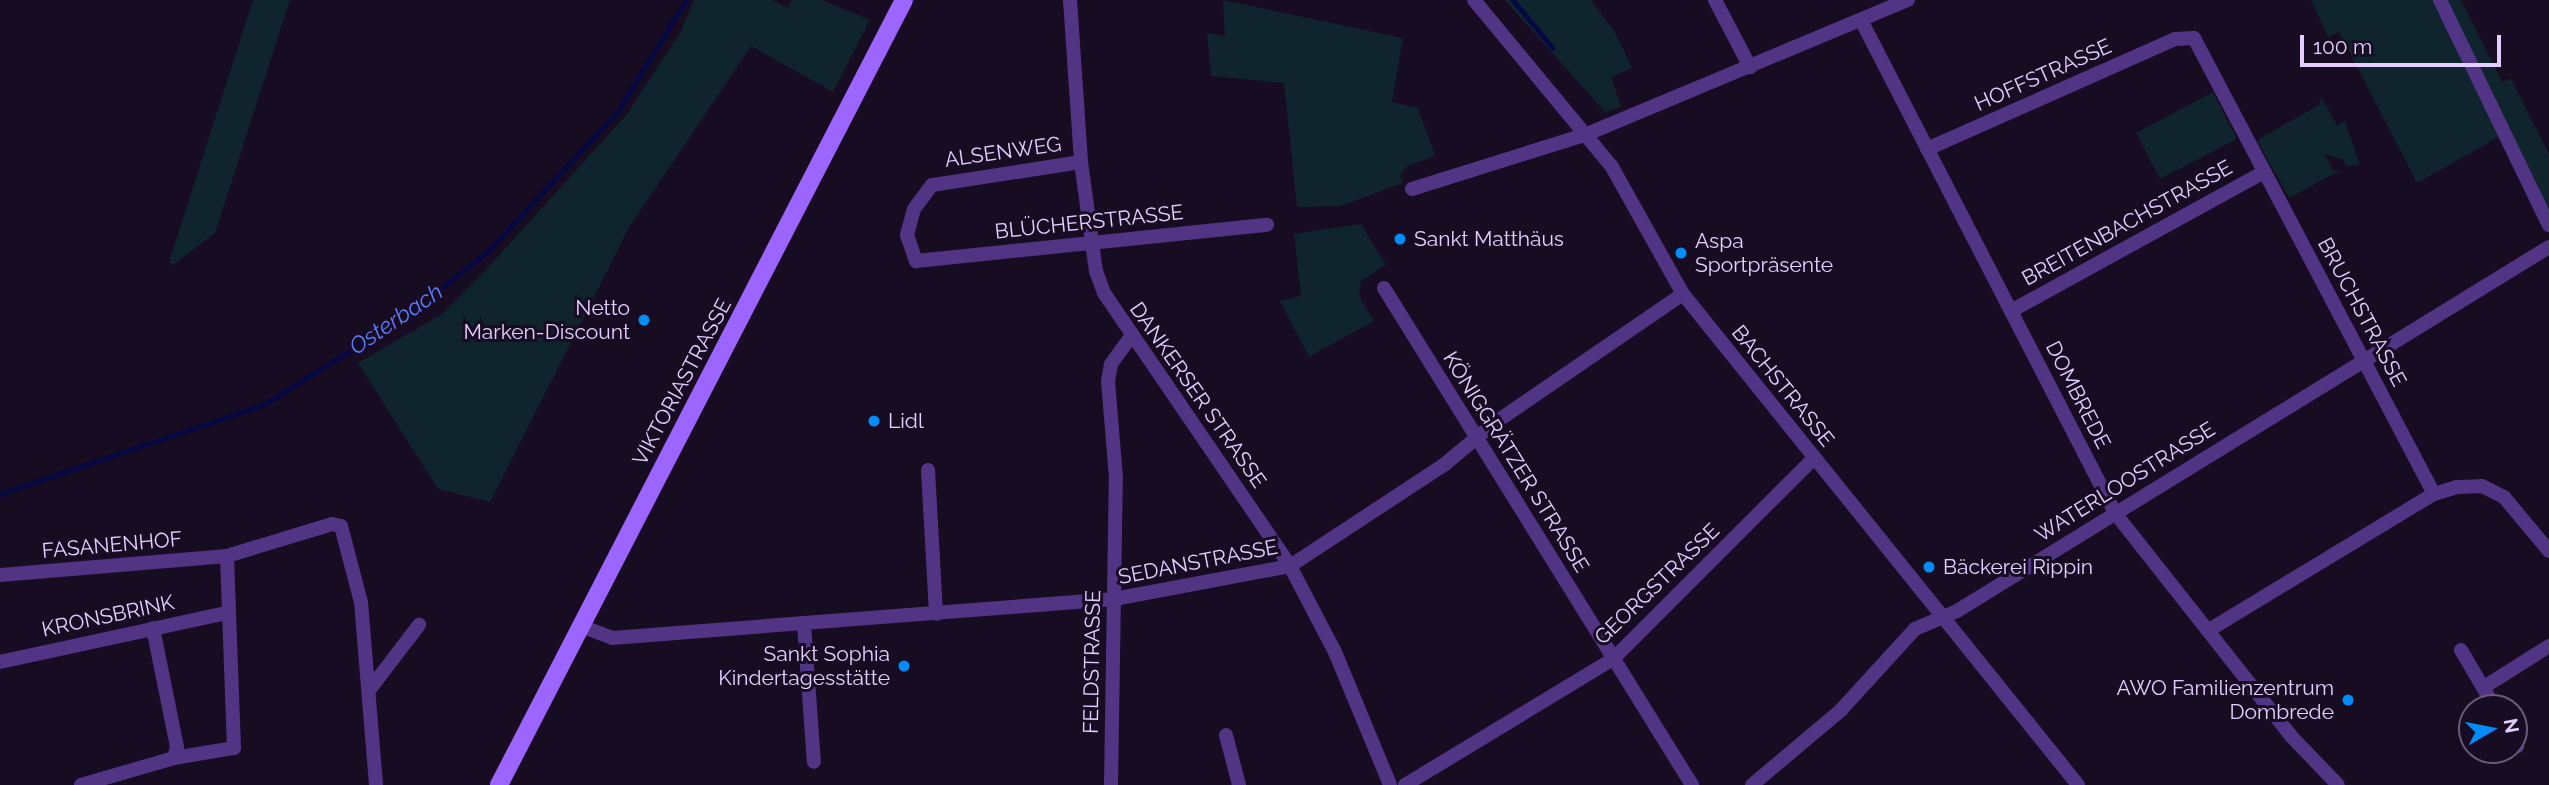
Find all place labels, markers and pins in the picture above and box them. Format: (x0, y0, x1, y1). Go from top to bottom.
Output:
place label: Sankt Matthäus (1414, 226, 1564, 252)
place label: Aspa Sportpräsente (1695, 228, 1833, 278)
marker: Sankt Matthäus (1392, 231, 1408, 247)
marker: Aspa Sportpräsente (1673, 245, 1689, 261)
place label: Netto Marken-Discount (464, 295, 630, 345)
marker: Netto Marken-Discount (636, 312, 652, 328)
place label: Lidl (888, 408, 924, 434)
marker: Lidl (866, 413, 882, 429)
place label: Bäckerei Rippin (1943, 554, 2093, 580)
marker: Bäckerei Rippin (1921, 559, 1937, 575)
place label: Sankt Sophia Kindertagesstätte (718, 641, 890, 691)
marker: Sankt Sophia Kindertagesstätte (896, 658, 912, 674)
place label: AWO Familienzentrum Dombrede (2117, 675, 2334, 725)
marker: AWO Familienzentrum Dombrede (2340, 692, 2356, 708)

